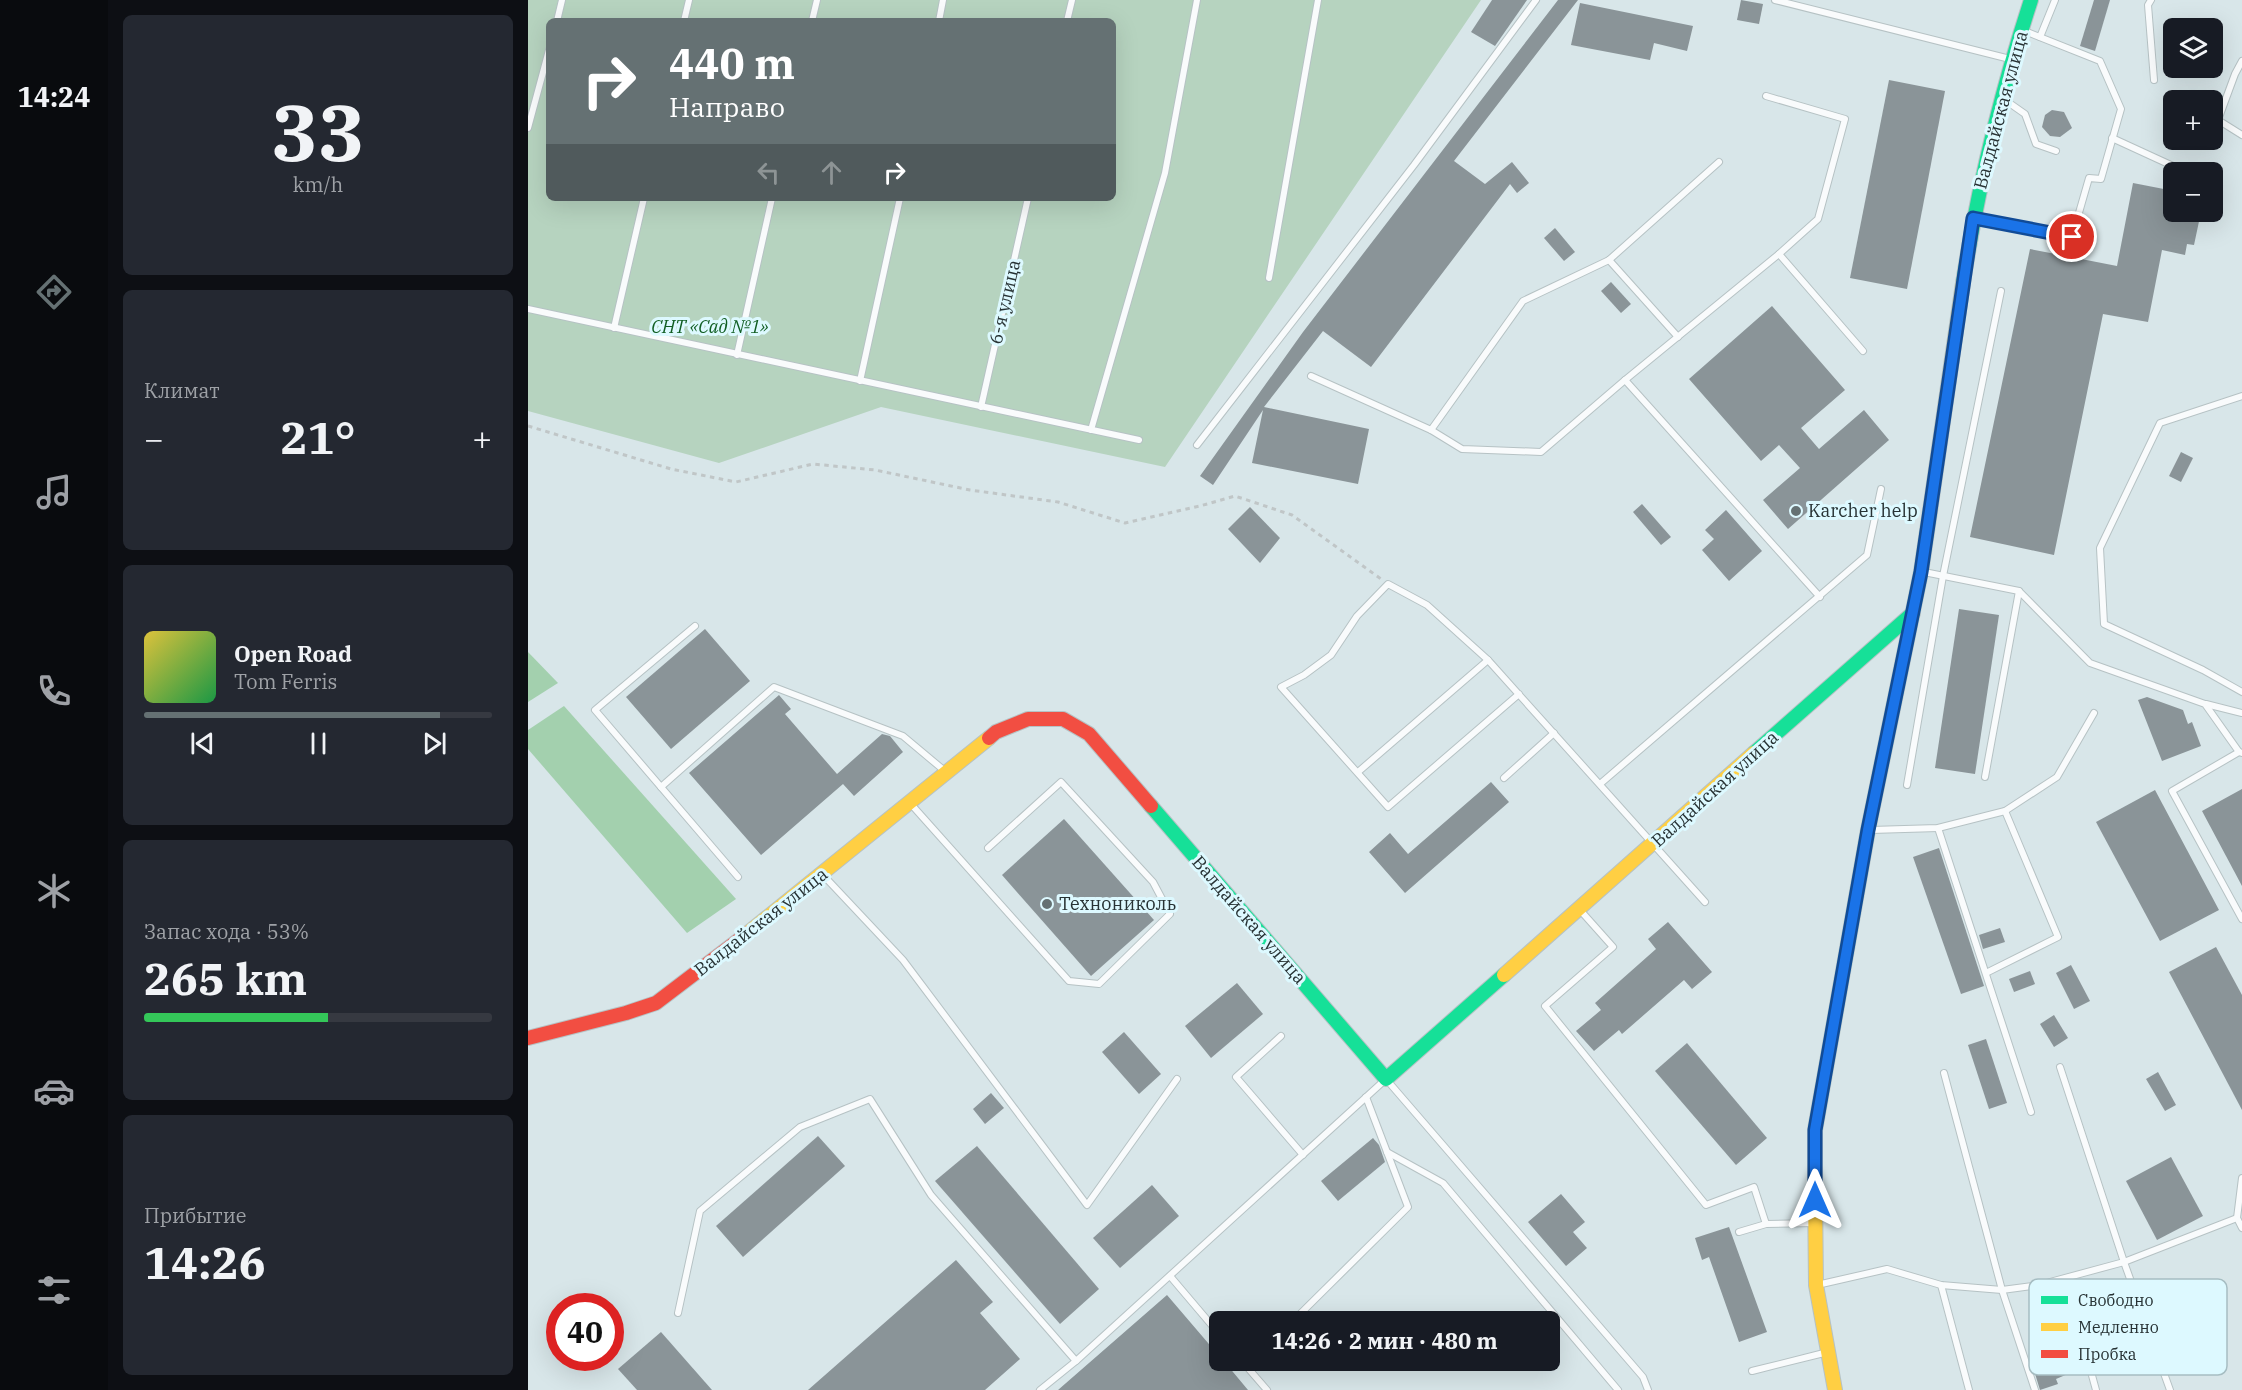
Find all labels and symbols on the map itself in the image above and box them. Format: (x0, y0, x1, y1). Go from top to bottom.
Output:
street label: Валдайская улица (1968, 28, 2033, 192)
pin (2046, 211, 2097, 262)
street label: 6-я улица (984, 257, 1025, 346)
park label: СНТ «Сад №1» (651, 315, 769, 338)
place label: Karcher help (1808, 499, 1918, 522)
marker: Karcher help (1789, 504, 1803, 518)
street label: Валдайская улица (1646, 725, 1783, 852)
street label: Валдайская улица (1187, 851, 1312, 989)
street label: Валдайская улица (689, 862, 832, 981)
place label: Технониколь (1059, 892, 1177, 915)
marker: Технониколь (1040, 897, 1054, 911)
position arrow (1783, 1168, 1847, 1232)
legend (2029, 1279, 2227, 1375)
text: Свободно (2078, 1290, 2154, 1310)
speed limit sign: 40 (546, 1293, 624, 1371)
text: Медленно (2078, 1317, 2159, 1337)
text: Пробка (2078, 1344, 2137, 1364)

